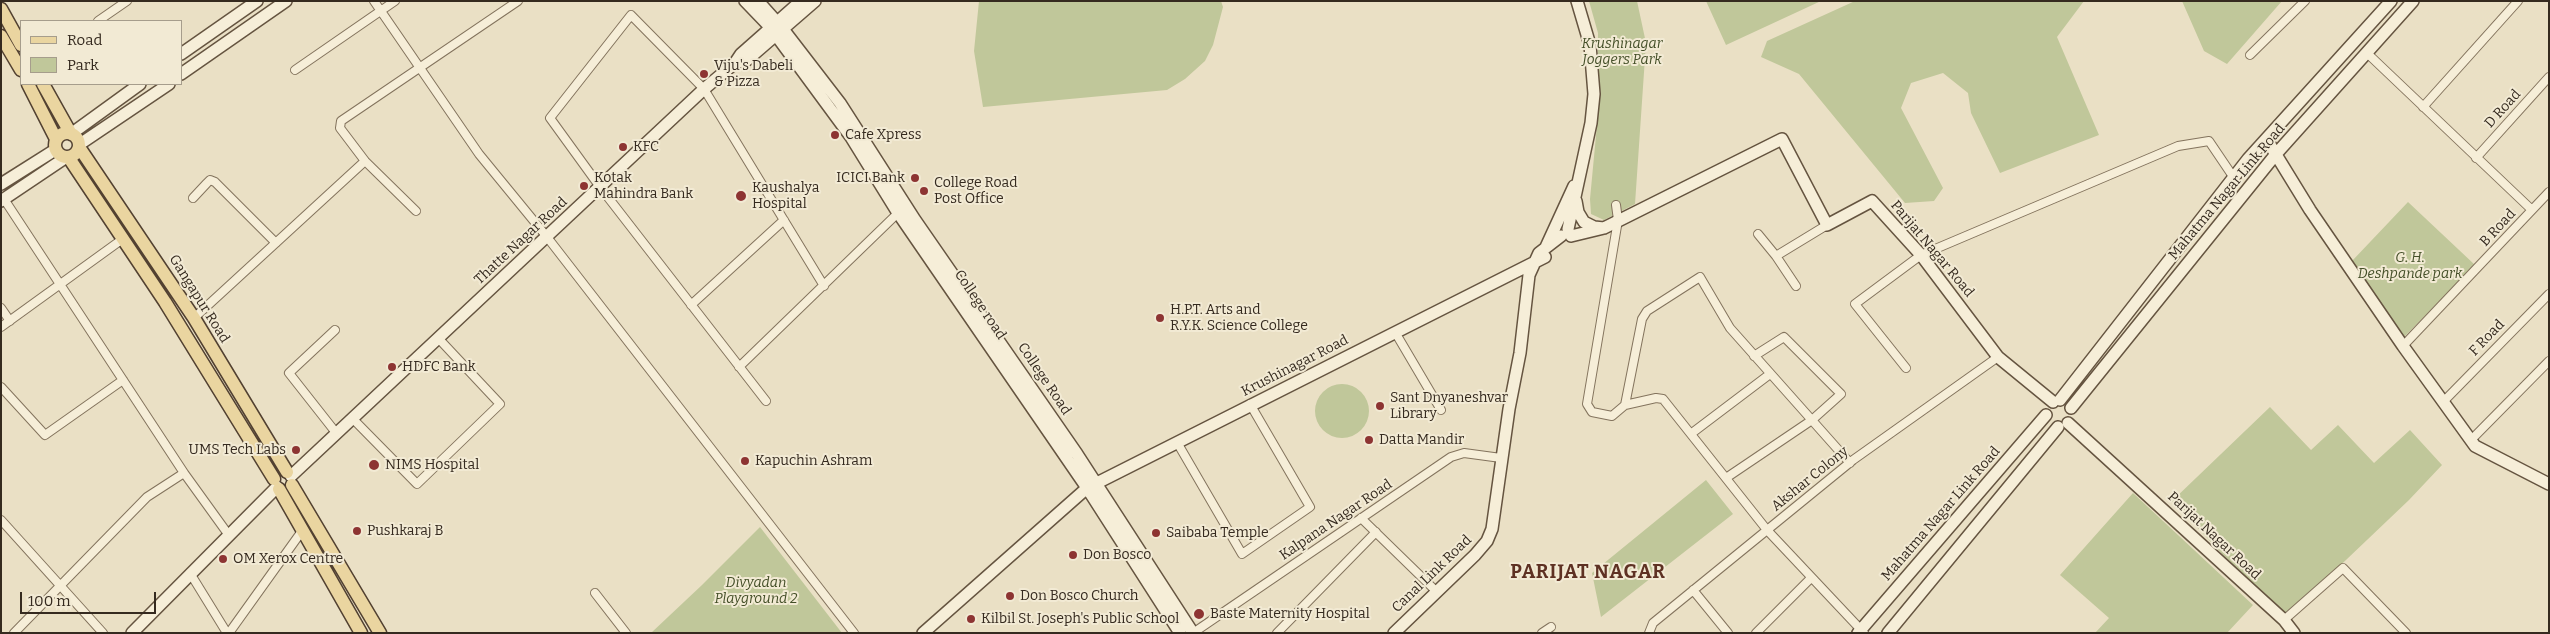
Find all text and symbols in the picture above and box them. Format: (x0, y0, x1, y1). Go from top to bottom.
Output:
legend (20, 20, 182, 85)
text: Road (67, 31, 102, 49)
park label: Krushinagar Joggers Park (1582, 36, 1662, 68)
text: Park (67, 56, 99, 74)
place label: Viju's Dabeli & Pizza (714, 58, 793, 90)
marker: Viju's Dabeli & Pizza (698, 68, 710, 80)
street label: D Road (2481, 86, 2525, 132)
street label: Mahatma Nagar Link Road (2165, 121, 2289, 263)
place label: Cafe Xpress (845, 127, 921, 143)
marker: Cafe Xpress (829, 129, 841, 141)
place label: KFC (633, 139, 659, 155)
marker: KFC (617, 141, 629, 153)
place label: Kotak Mahindra Bank (594, 170, 693, 202)
place label: ICICI Bank (836, 170, 905, 186)
marker: ICICI Bank (909, 172, 921, 184)
place label: College Road Post Office (934, 175, 1017, 208)
marker: Kotak Mahindra Bank (578, 180, 590, 192)
place label: Kaushalya Hospital (752, 180, 819, 212)
marker: College Road Post Office (918, 185, 930, 197)
marker: Kaushalya Hospital (734, 189, 748, 203)
street label: Thatte Nagar Road (471, 194, 571, 288)
street label: Parijat Nagar Road (1887, 197, 1977, 301)
street label: B Road (2477, 206, 2519, 250)
park label: G. H. Deshpande park (2358, 250, 2462, 282)
street label: Gangapur Road (165, 252, 233, 346)
street label: College road (951, 267, 1009, 343)
place label: H.P.T. Arts and R.Y.K. Science College (1170, 302, 1308, 334)
marker: H.P.T. Arts and R.Y.K. Science College (1154, 312, 1166, 324)
street label: F Road (2466, 316, 2508, 360)
street label: Krushinagar Road (1239, 332, 1351, 400)
street label: College Road (1014, 340, 1074, 418)
place label: HDFC Bank (402, 359, 476, 375)
marker: HDFC Bank (386, 361, 398, 373)
place label: Sant Dnyaneshvar Library (1390, 390, 1508, 422)
marker: Sant Dnyaneshvar Library (1374, 400, 1386, 412)
place label: Datta Mandir (1379, 432, 1464, 448)
marker: Datta Mandir (1363, 434, 1375, 446)
place label: UMS Tech Labs (189, 442, 286, 458)
street label: Akshar Colony (1768, 443, 1852, 515)
marker: UMS Tech Labs (290, 444, 302, 456)
street label: Mahatma Nagar Link Road (1878, 444, 2004, 584)
place label: Kapuchin Ashram (755, 453, 872, 469)
marker: Kapuchin Ashram (739, 455, 751, 467)
place label: NIMS Hospital (385, 457, 479, 473)
marker: NIMS Hospital (367, 458, 381, 472)
street label: Kalpana Nagar Road (1277, 476, 1395, 564)
street label: Parijat Nagar Road (2164, 489, 2264, 583)
place label: Pushkaraj B (367, 523, 443, 539)
marker: Pushkaraj B (351, 525, 363, 537)
place label: Saibaba Temple (1166, 525, 1269, 541)
marker: Saibaba Temple (1150, 527, 1162, 539)
street label: Canal Link Road (1389, 532, 1475, 616)
place label: Don Bosco (1083, 547, 1151, 563)
marker: Don Bosco (1067, 549, 1079, 561)
place label: OM Xerox Centre (233, 551, 343, 567)
marker: OM Xerox Centre (217, 553, 229, 565)
district label: PARIJAT NAGAR (1509, 562, 1667, 584)
park label: Divyadan Playground 2 (715, 575, 797, 608)
scale bar (22, 582, 159, 614)
place label: Don Bosco Church (1020, 588, 1139, 604)
marker: Don Bosco Church (1004, 590, 1016, 602)
text: 100 m (28, 592, 71, 610)
place label: Baste Maternity Hospital (1210, 606, 1370, 622)
marker: Baste Maternity Hospital (1192, 607, 1206, 621)
place label: Kilbil St. Joseph's Public School (981, 611, 1179, 627)
marker: Kilbil St. Joseph's Public School (965, 613, 977, 625)

